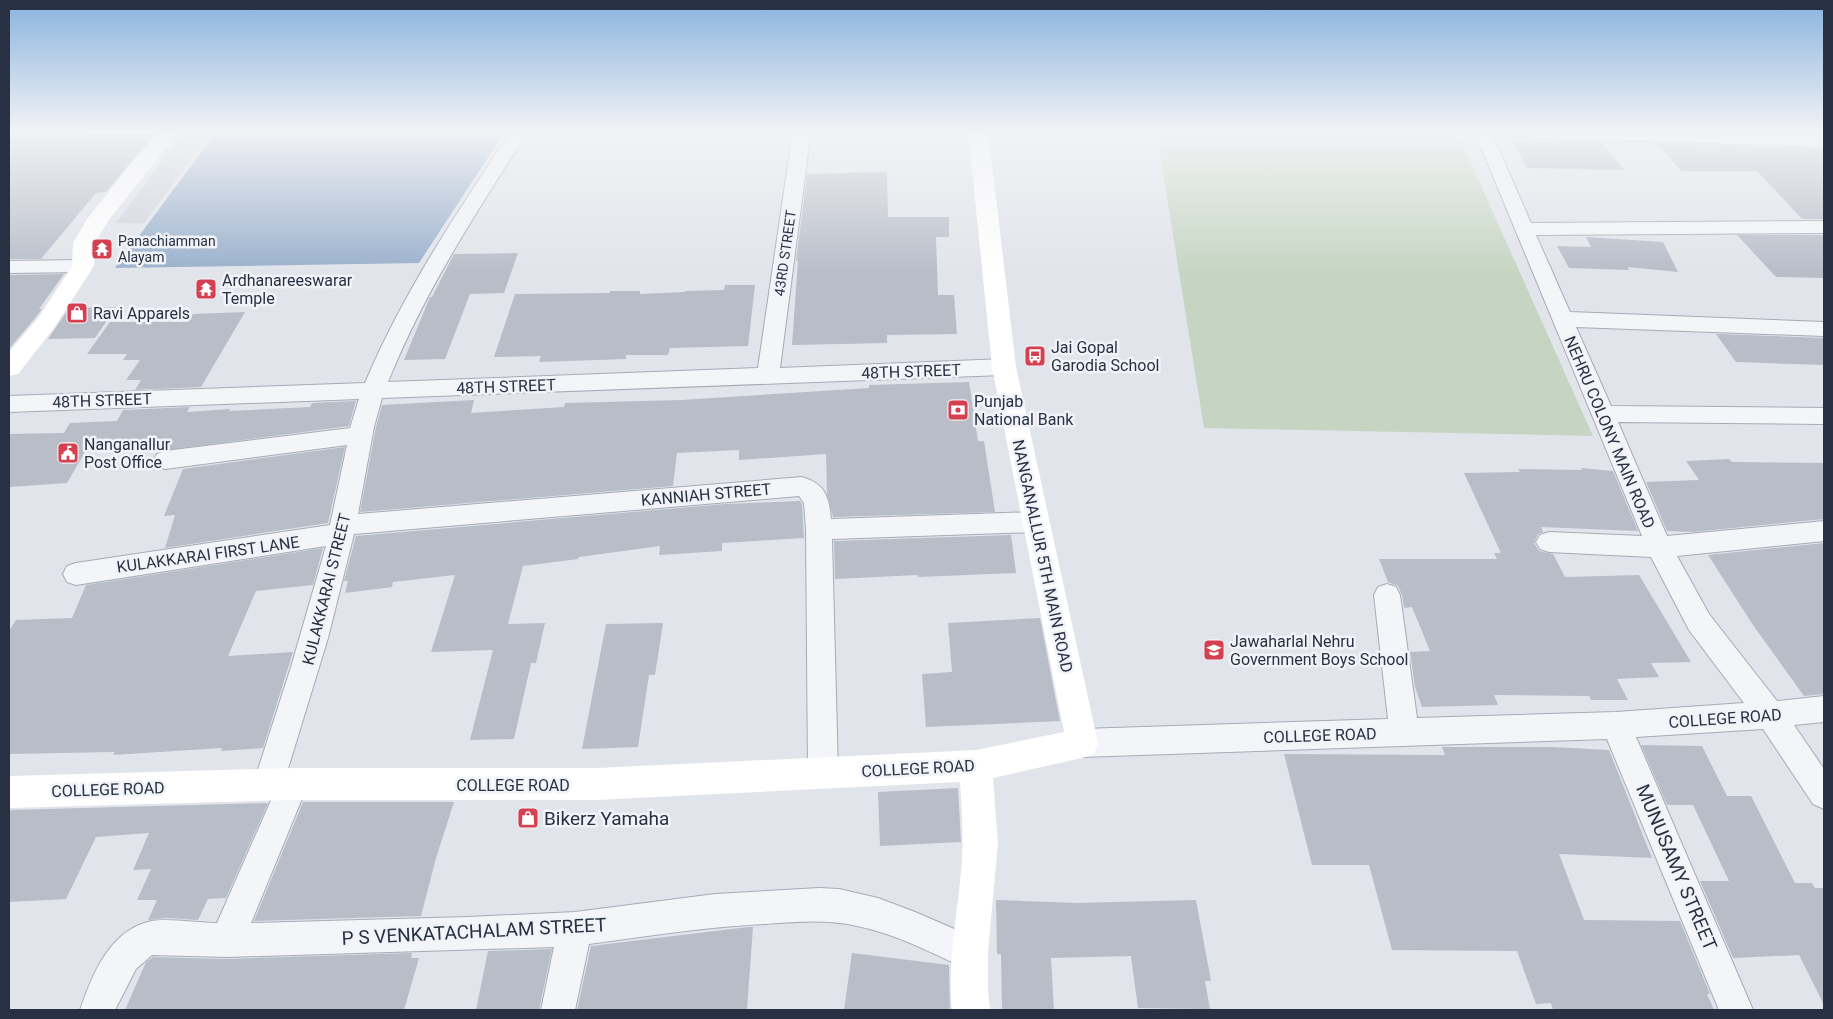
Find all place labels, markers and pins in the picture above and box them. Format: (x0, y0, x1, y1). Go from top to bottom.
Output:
place label: Panachiamman Alayam (118, 233, 216, 265)
temple icon: Panachiamman Alayam (90, 237, 114, 261)
place label: Ardhanareeswarar Temple (222, 271, 353, 308)
temple icon: Ardhanareeswarar Temple (194, 277, 218, 301)
shop icon: Ravi Apparels (65, 301, 89, 325)
place label: Ravi Apparels (93, 304, 190, 323)
place label: Jai Gopal Garodia School (1051, 338, 1159, 375)
bus stop icon: Jai Gopal Garodia School (1023, 344, 1047, 368)
place label: Punjab National Bank (974, 392, 1074, 429)
bank icon: Punjab National Bank (946, 398, 970, 422)
place label: Nanganallur Post Office (84, 435, 171, 472)
public building icon: Nanganallur Post Office (56, 441, 80, 465)
place label: Jawaharlal Nehru Government Boys School (1230, 632, 1408, 669)
school or university icon: Jawaharlal Nehru Government Boys School (1202, 638, 1226, 662)
shop icon: Bikerz Yamaha (516, 806, 540, 830)
place label: Bikerz Yamaha (544, 807, 669, 830)

